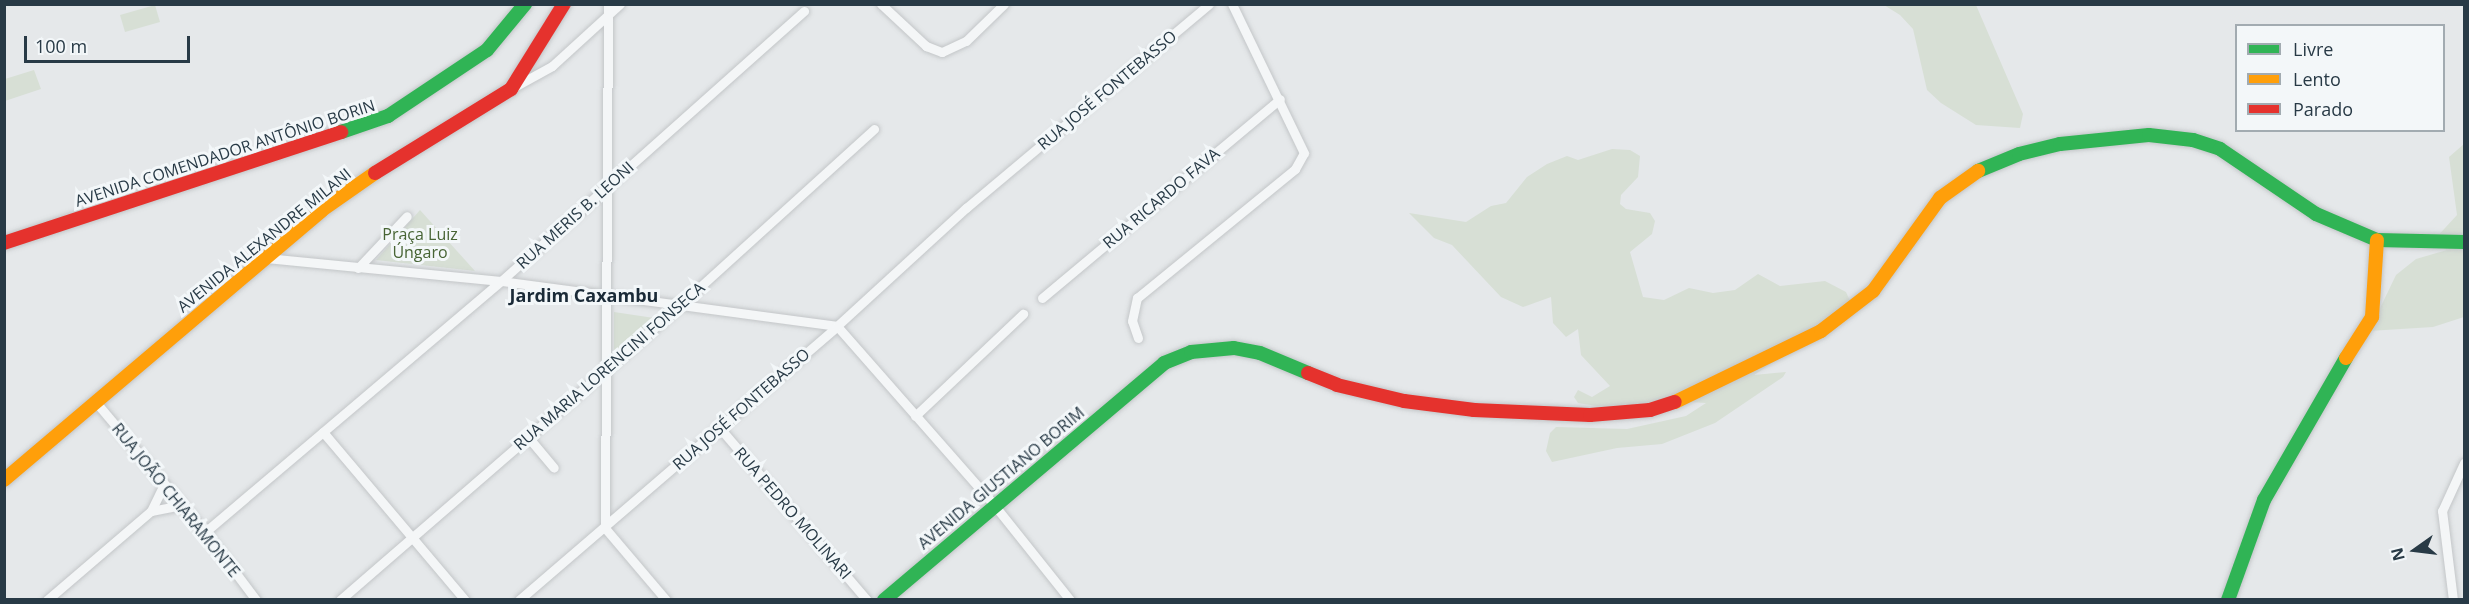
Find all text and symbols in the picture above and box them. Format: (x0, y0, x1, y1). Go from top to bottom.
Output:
scale bar (27, 24, 194, 62)
legend (2235, 24, 2445, 132)
street label: RUA JOSÉ FONTEBASSO (1034, 26, 1180, 154)
text: 100 m (35, 34, 87, 58)
text: Livre (2293, 37, 2333, 61)
text: Lento (2293, 67, 2341, 91)
street label: AVENIDA COMENDADOR ANTÔNIO BORIN (73, 95, 377, 211)
text: Parado (2293, 97, 2353, 121)
street label: RUA RICARDO FAVA (1099, 144, 1223, 252)
street label: RUA MERIS B. LEONI (512, 157, 638, 273)
street label: AVENIDA ALEXANDRE MILANI (173, 164, 355, 316)
park label: Praça Luiz Úngaro (382, 224, 458, 262)
street label: RUA MARIA LORENCINI FONSECA (510, 278, 708, 454)
district label: Jardim Caxambu (510, 284, 658, 306)
street label: RUA JOSÉ FONTEBASSO (669, 344, 813, 474)
street label: AVENIDA GIUSTIANO BORIM (914, 403, 1088, 553)
street label: RUA JOÃO CHIARAMONTE (108, 419, 244, 581)
street label: RUA PEDRO MOLINARI (730, 443, 856, 583)
north arrow (2385, 520, 2445, 580)
text: N (2385, 545, 2410, 563)

